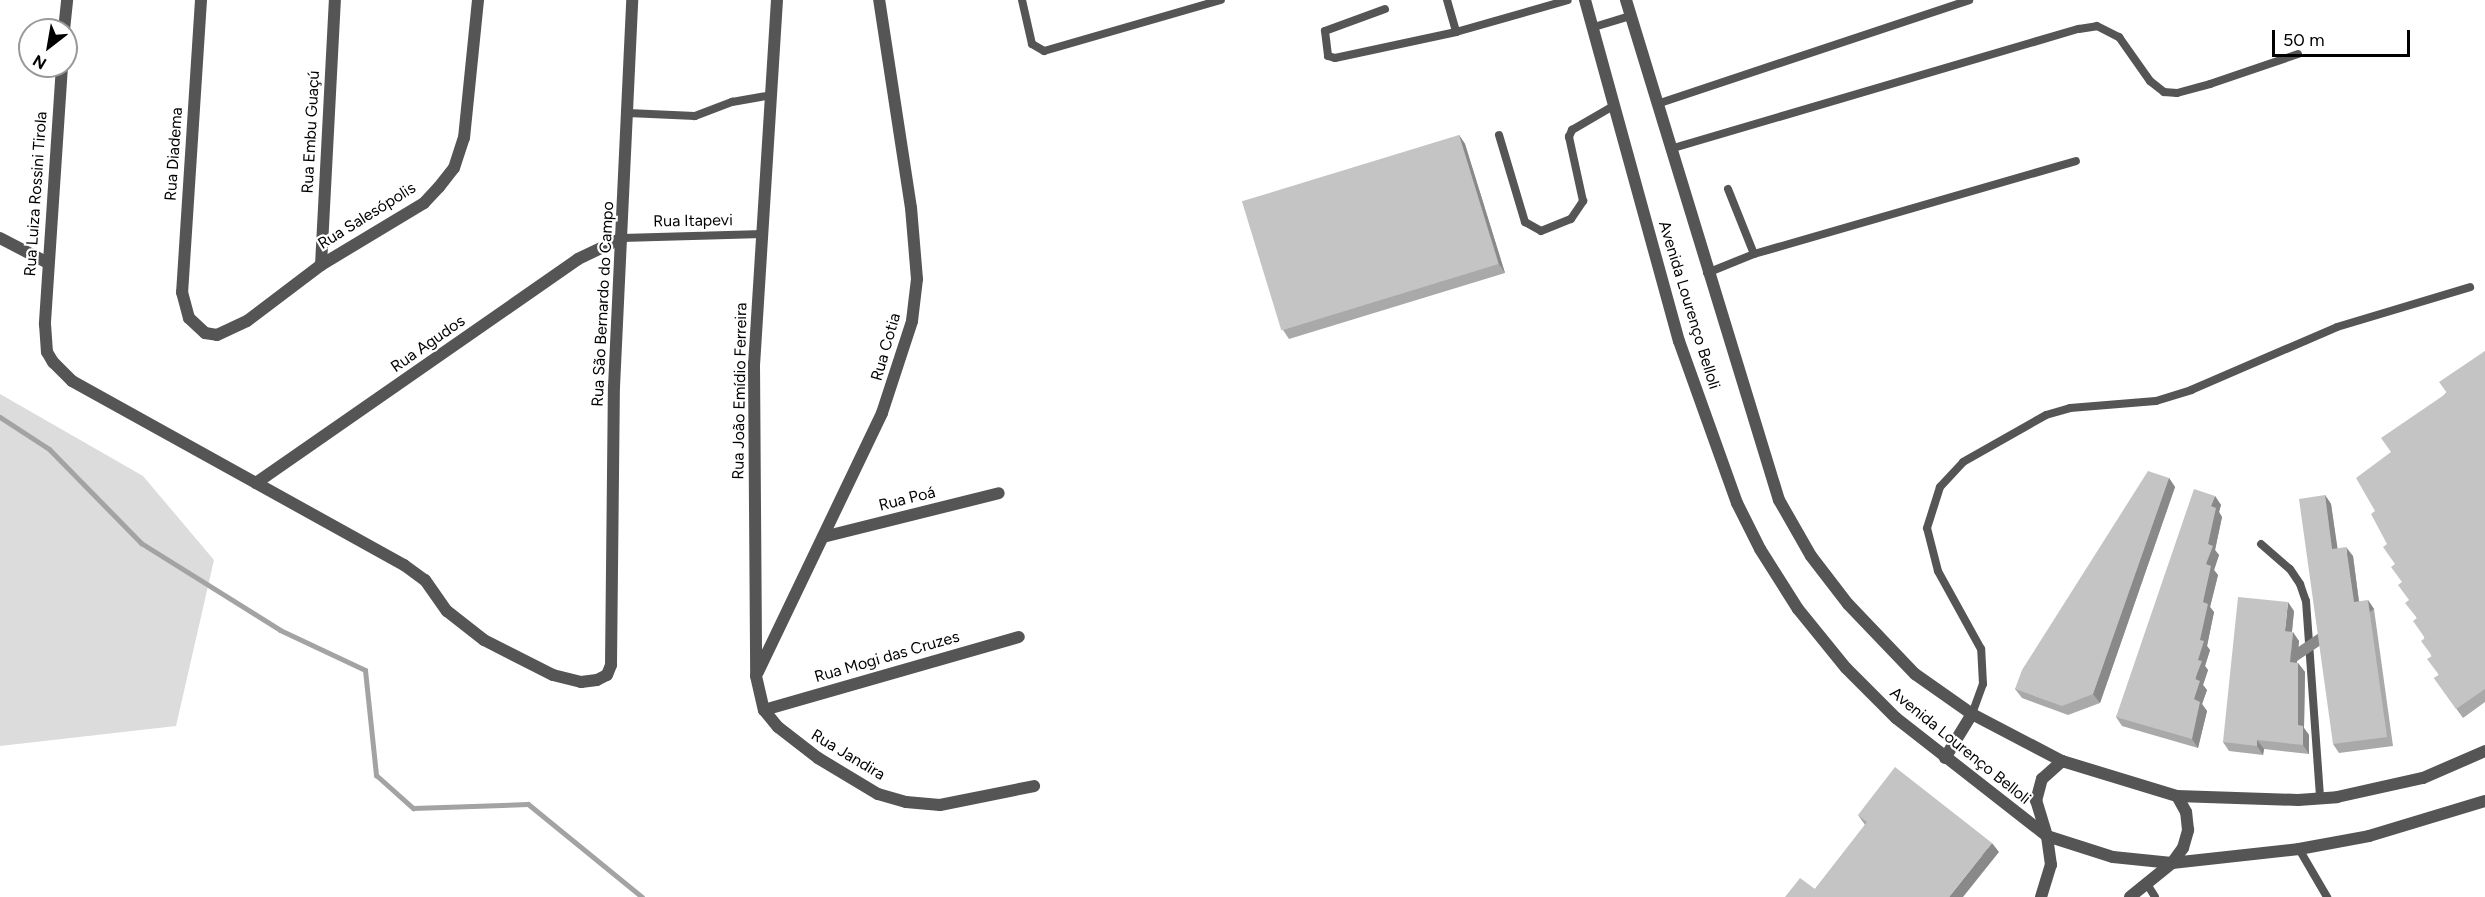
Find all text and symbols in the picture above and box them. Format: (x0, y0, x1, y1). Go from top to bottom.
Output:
north arrow (18, 18, 78, 78)
scale bar (2275, 18, 2413, 56)
text: 50 m (2283, 29, 2325, 51)
text: N (29, 51, 50, 73)
street label: Rua Embu Guaçú (298, 70, 324, 194)
street label: Rua Diadema (161, 107, 187, 201)
street label: Rua Luiza Rossini Tirola (21, 111, 51, 277)
street label: Rua Salesópolis (315, 178, 419, 254)
street label: Rua São Bernardo do Campo (588, 201, 618, 407)
street label: Rua Itapevi (653, 211, 733, 231)
street label: Avenida Lourenço Belloli (1654, 218, 1724, 392)
street label: Rua João Emídio Ferreira (729, 302, 751, 480)
street label: Rua Agudos (387, 311, 469, 377)
street label: Rua Cotia (867, 311, 905, 383)
street label: Rua Poá (877, 483, 937, 515)
street label: Rua Mogi das Cruzes (812, 627, 962, 687)
street label: Avenida Lourenço Belloli (1886, 683, 2034, 809)
street label: Rua Jandira (807, 725, 889, 785)

